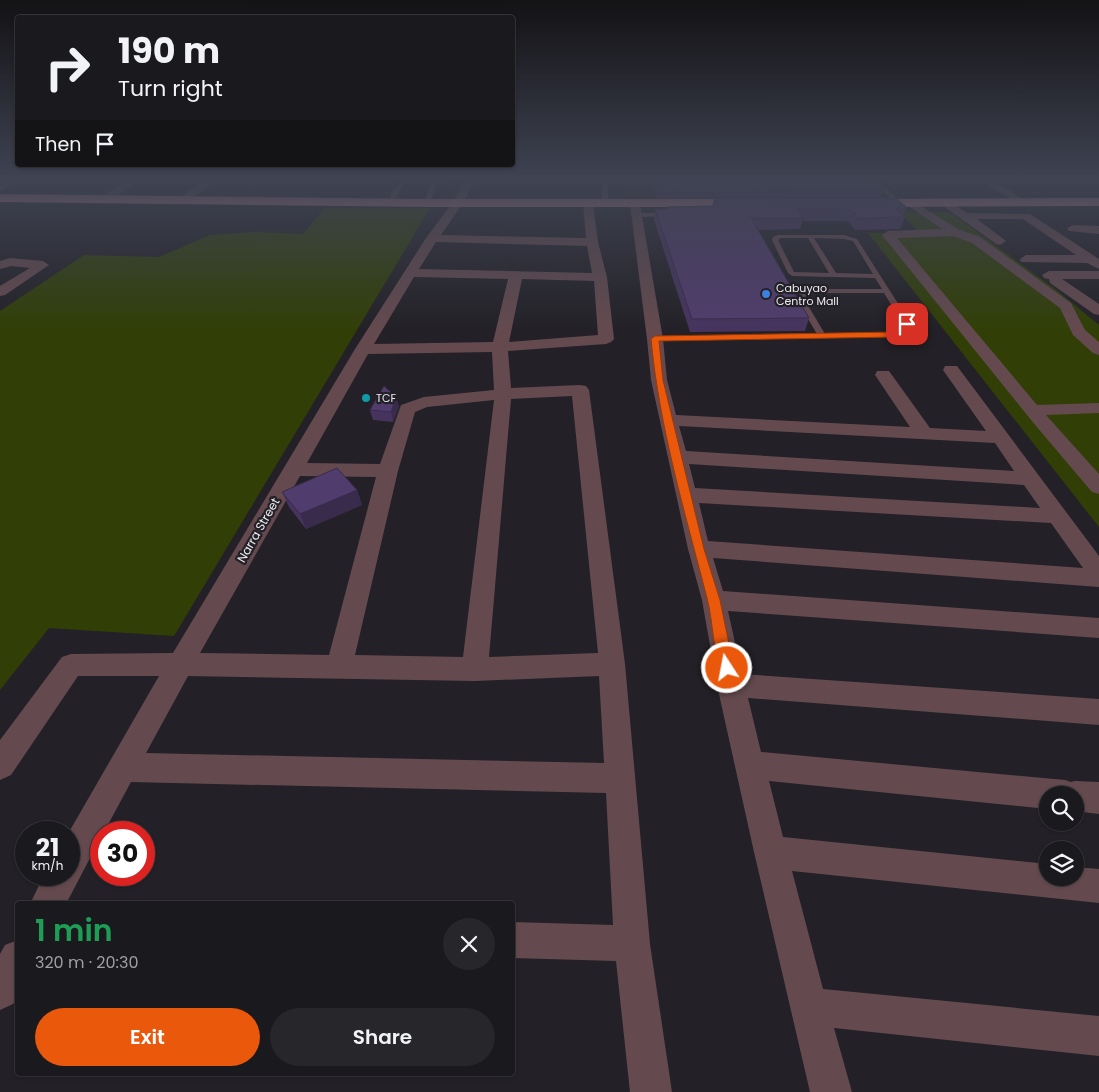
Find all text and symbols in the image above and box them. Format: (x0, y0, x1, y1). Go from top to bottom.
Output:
text: 190 m (118, 26, 220, 75)
icon: right (35, 35, 100, 100)
text: Turn right (118, 73, 223, 104)
icon: arrive (91, 130, 119, 158)
text: Then (35, 131, 81, 158)
place label: Cabuyao Centro Mall (776, 280, 839, 309)
marker: Cabuyao Centro Mall (760, 288, 772, 300)
pin (886, 303, 928, 345)
icon: arrive (893, 310, 921, 338)
place label: TCF (376, 390, 396, 406)
marker: TCF (360, 392, 372, 404)
street label: Narra Street (233, 495, 283, 565)
position arrow (700, 641, 752, 693)
map controls (1039, 786, 1084, 886)
button: search (1039, 786, 1084, 831)
speed limit sign: 30 (90, 821, 155, 886)
text: 21 (36, 830, 59, 865)
button: layers (1039, 841, 1084, 886)
text: km/h (32, 857, 63, 874)
text: 1 min (35, 909, 113, 952)
button: close (443, 918, 495, 970)
text: 320 m · 20:30 (35, 951, 139, 974)
button: Exit (35, 1008, 260, 1066)
button: Share (270, 1008, 495, 1066)

